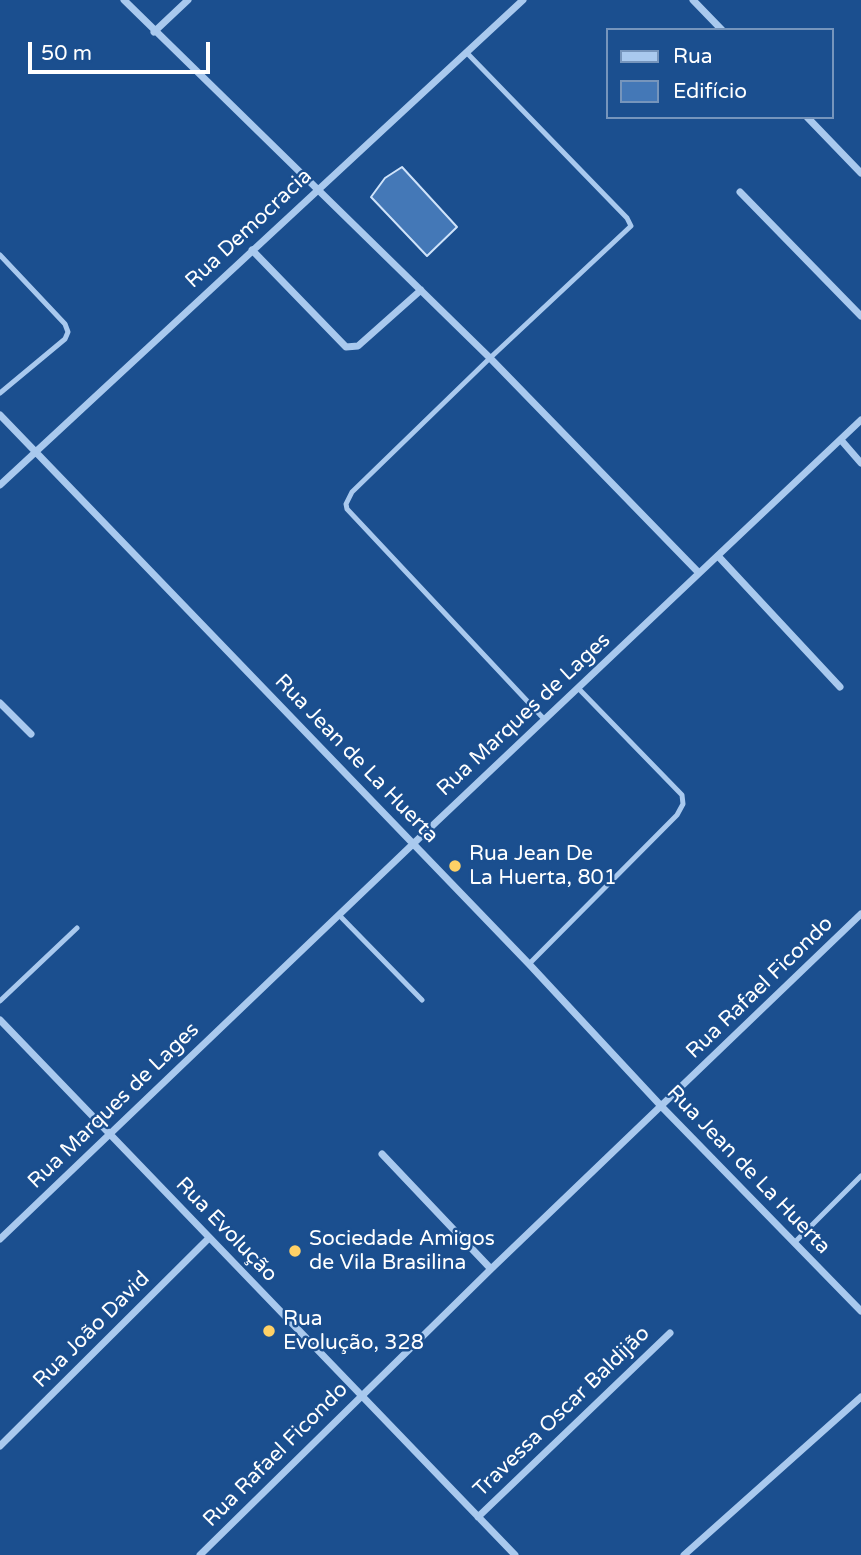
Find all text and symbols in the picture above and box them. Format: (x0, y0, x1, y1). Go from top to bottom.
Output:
scale bar (32, 28, 214, 72)
legend (606, 28, 833, 119)
text: 50 m (41, 41, 92, 66)
text: Rua (673, 44, 713, 69)
text: Edifício (673, 79, 747, 104)
street label: Rua Democracia (181, 164, 317, 294)
street label: Rua Marques de Lages (432, 628, 616, 802)
street label: Rua Jean de La Huerta (269, 669, 443, 849)
place label: Rua Jean De La Huerta, 801 (469, 841, 617, 891)
marker: Rua Jean De La Huerta, 801 (447, 858, 463, 874)
street label: Rua Rafael Ficondo (681, 912, 839, 1064)
street label: Rua Marques de Lages (23, 1018, 205, 1194)
street label: Rua Jean de La Huerta (661, 1080, 835, 1260)
street label: Rua Evolução (170, 1172, 282, 1288)
place label: Sociedade Amigos de Vila Brasilina (309, 1226, 495, 1276)
marker: Sociedade Amigos de Vila Brasilina (287, 1243, 303, 1259)
street label: Rua João David (29, 1267, 155, 1393)
place label: Rua Evolução, 328 (283, 1306, 424, 1356)
street label: Travessa Oscar Baldijão (469, 1321, 655, 1503)
marker: Rua Evolução, 328 (261, 1323, 277, 1339)
street label: Rua Rafael Ficondo (199, 1378, 353, 1532)

